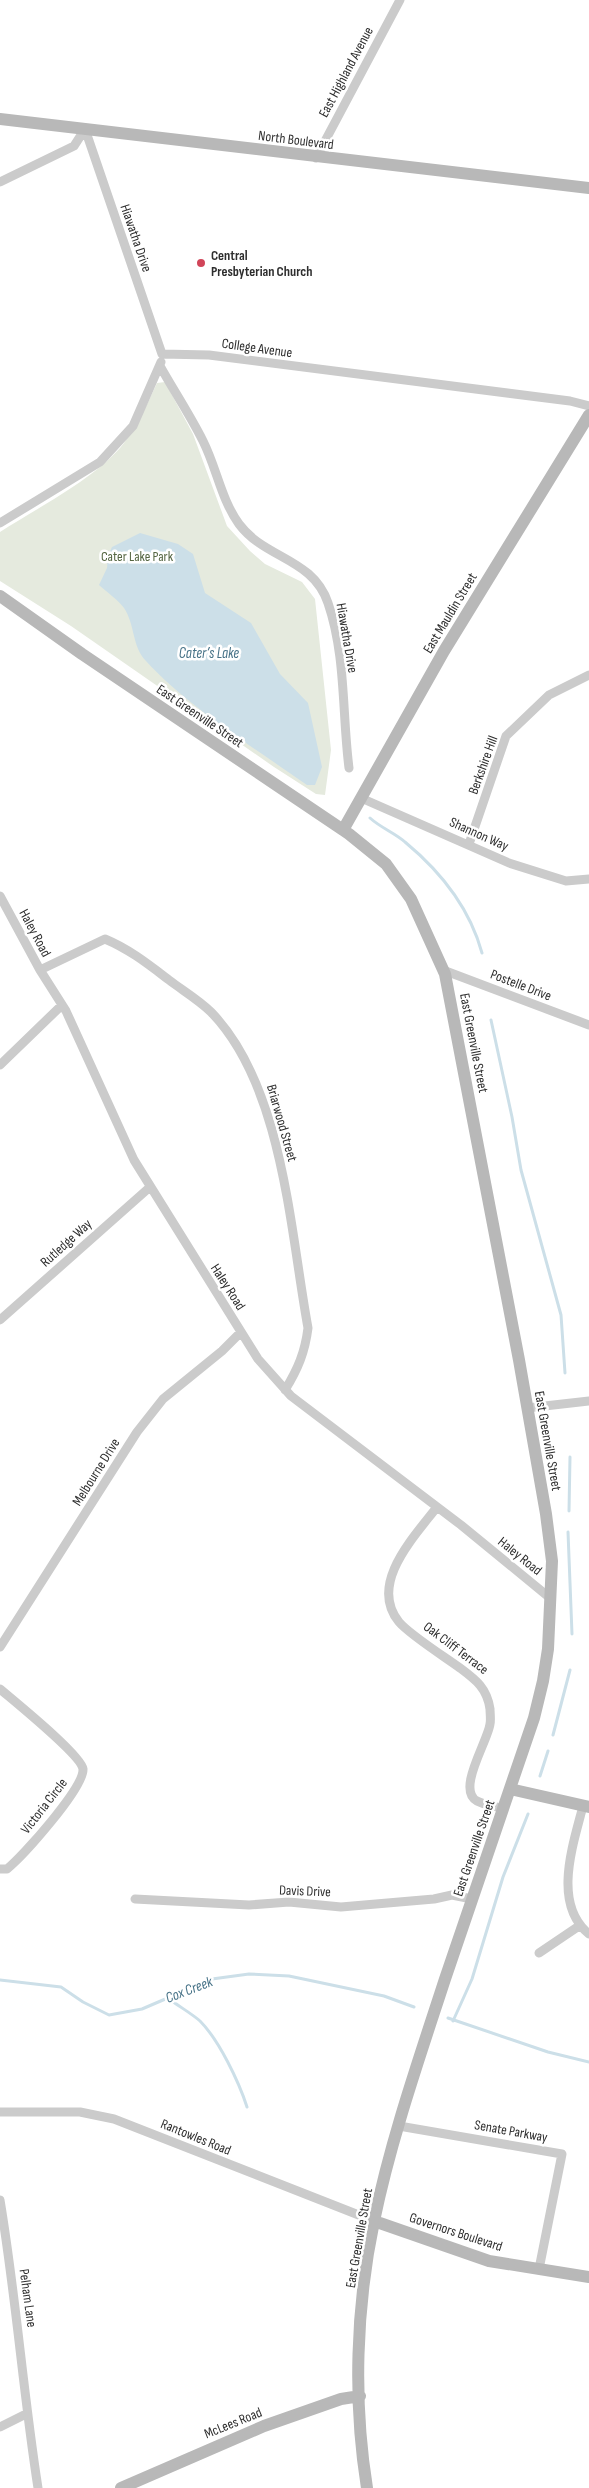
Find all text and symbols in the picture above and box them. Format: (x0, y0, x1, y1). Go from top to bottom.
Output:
street label: East Highland Avenue (315, 24, 377, 120)
street label: North Boulevard (257, 127, 335, 153)
street label: Hiawatha Drive (116, 202, 156, 274)
place label: Central Presbyterian Church (211, 247, 312, 280)
marker: Central Presbyterian Church (195, 257, 207, 269)
street label: College Avenue (221, 335, 293, 361)
park label: Cater Lake Park (101, 548, 174, 565)
street label: East Mauldin Street (419, 570, 481, 656)
street label: Hiawatha Drive (333, 602, 361, 674)
water label: Cater’s Lake (179, 644, 239, 663)
street label: East Greenville Street (153, 681, 247, 751)
street label: Berkshire Hill (465, 733, 501, 797)
street label: Shannon Way (447, 813, 512, 855)
street label: Haley Road (15, 906, 55, 960)
street label: Postelle Drive (488, 966, 554, 1004)
street label: East Greenville Street (456, 992, 492, 1094)
street label: Briarwood Street (263, 1082, 301, 1164)
street label: Rutledge Way (37, 1215, 96, 1271)
street label: Haley Road (207, 1261, 249, 1313)
street label: East Greenville Street (531, 1390, 565, 1492)
street label: Melbourne Drive (69, 1435, 123, 1509)
street label: Haley Road (495, 1533, 546, 1579)
street label: Oak Cliff Terrace (420, 1618, 492, 1678)
street label: Victoria Circle (17, 1775, 71, 1837)
street label: East Greenville Street (450, 1797, 498, 1899)
street label: Davis Drive (279, 1882, 331, 1900)
water label: Cox Creek (163, 1972, 216, 2008)
street label: Rantowles Road (158, 2115, 234, 2159)
street label: Senate Parkway (473, 2116, 549, 2146)
street label: East Greenville Street (342, 2187, 376, 2289)
street label: Governors Boulevard (407, 2209, 505, 2255)
street label: Pelham Lane (15, 2268, 41, 2328)
street label: McLees Road (202, 2404, 265, 2442)

